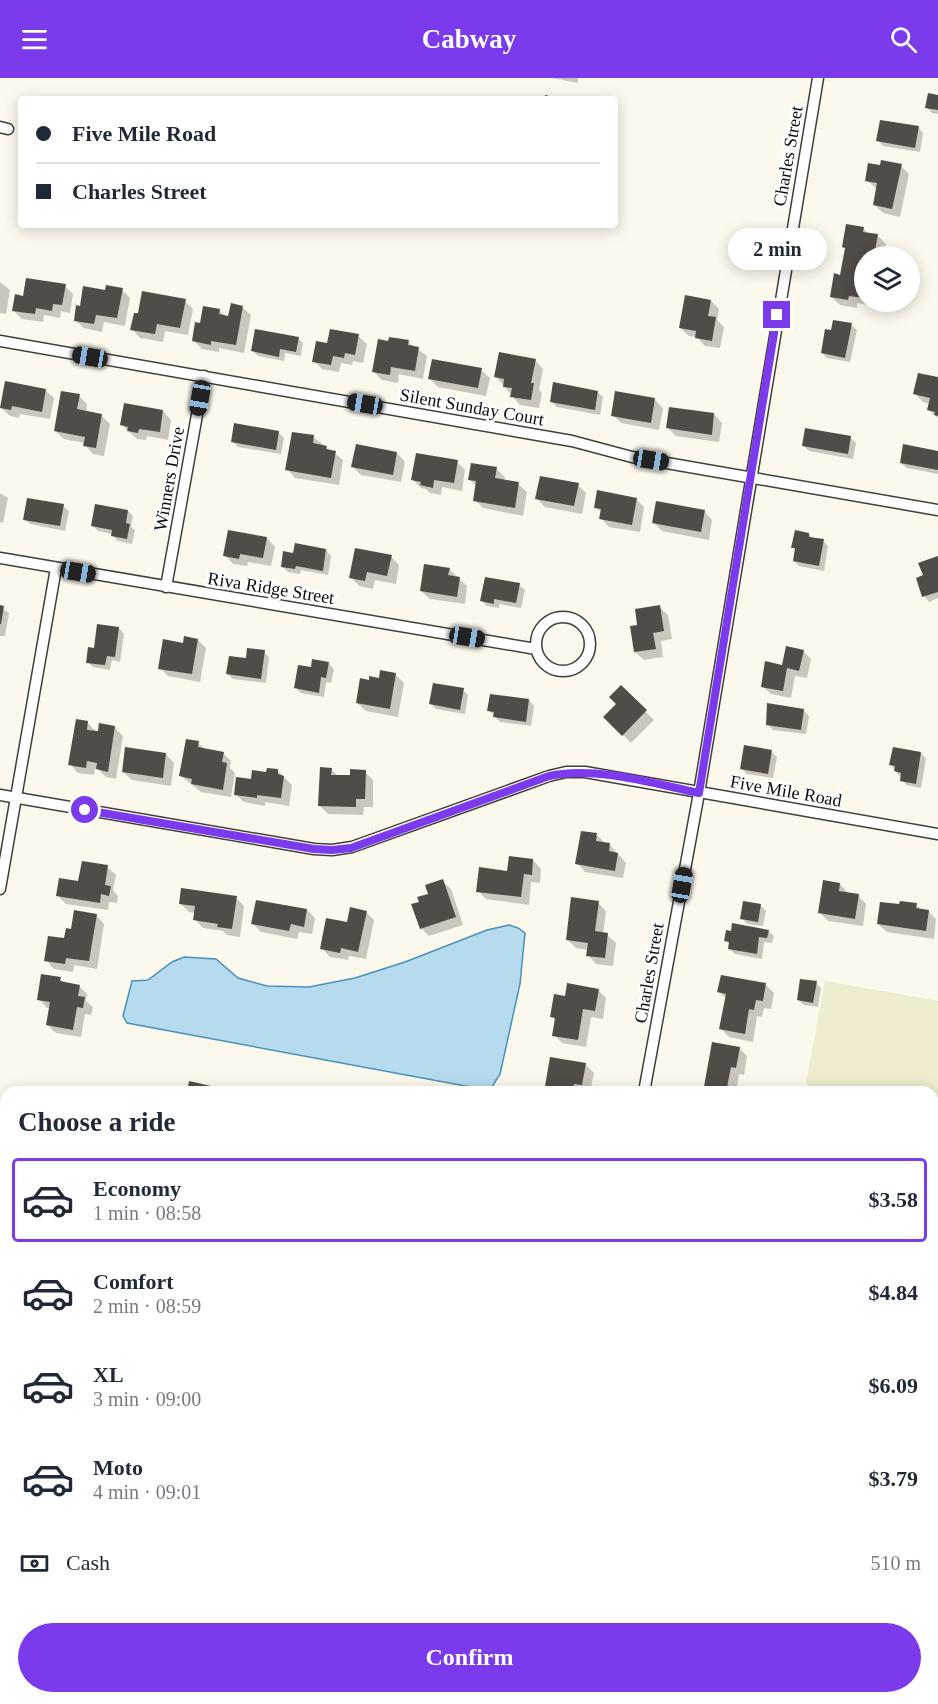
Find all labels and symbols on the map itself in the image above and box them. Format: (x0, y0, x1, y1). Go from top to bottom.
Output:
street label: Charles Street (769, 104, 807, 208)
callout: 2 min (728, 228, 826, 270)
route end (763, 301, 790, 328)
car (71, 345, 109, 369)
car (188, 379, 212, 417)
street label: Silent Sunday Court (398, 384, 546, 430)
car (346, 392, 384, 416)
street label: Winners Drive (150, 425, 188, 533)
car (632, 448, 670, 472)
car (59, 560, 97, 584)
street label: Riva Ridge Street (206, 568, 336, 608)
car (448, 625, 486, 649)
street label: Five Mile Road (729, 771, 843, 811)
route start (71, 796, 98, 823)
car (670, 866, 694, 904)
street label: Charles Street (630, 921, 668, 1025)

